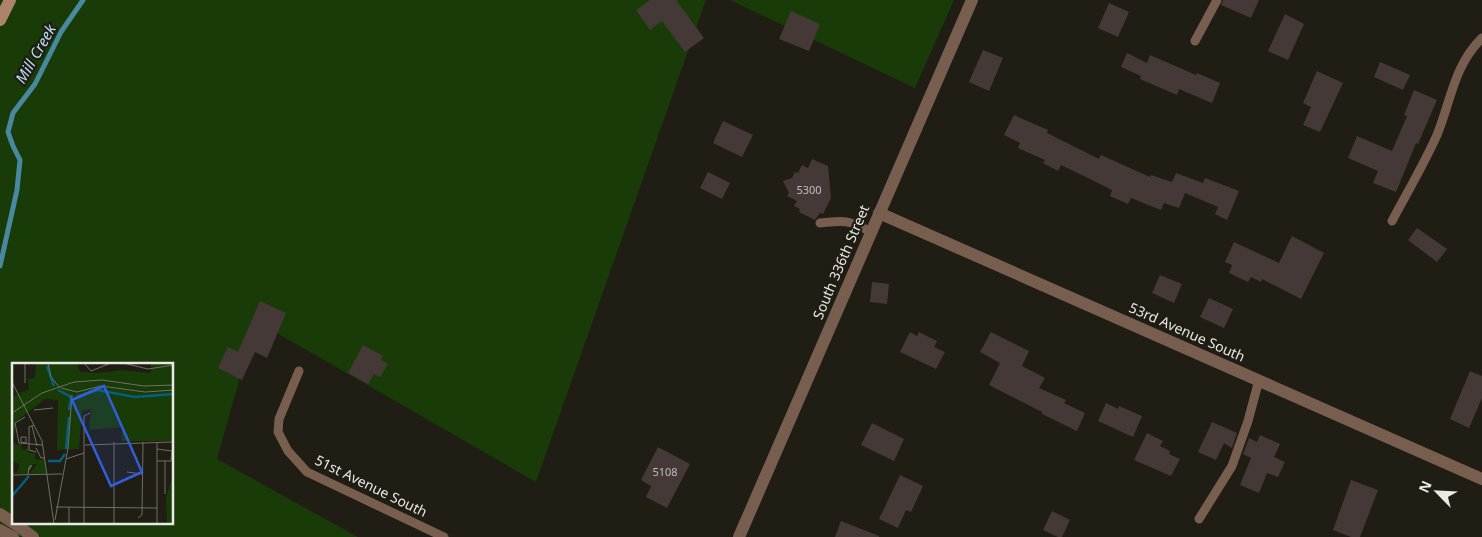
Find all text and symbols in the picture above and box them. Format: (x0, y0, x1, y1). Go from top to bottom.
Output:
water label: Mill Creek (10, 20, 60, 87)
house number: 5300 (796, 182, 822, 197)
street label: South 336th Street (808, 202, 873, 322)
street label: 53rd Avenue South (1126, 297, 1248, 366)
inset map (12, 363, 174, 524)
street label: 51st Avenue South (312, 450, 431, 521)
house number: 5108 (652, 464, 678, 479)
north arrow (1412, 467, 1462, 517)
text: N (1414, 477, 1436, 496)

